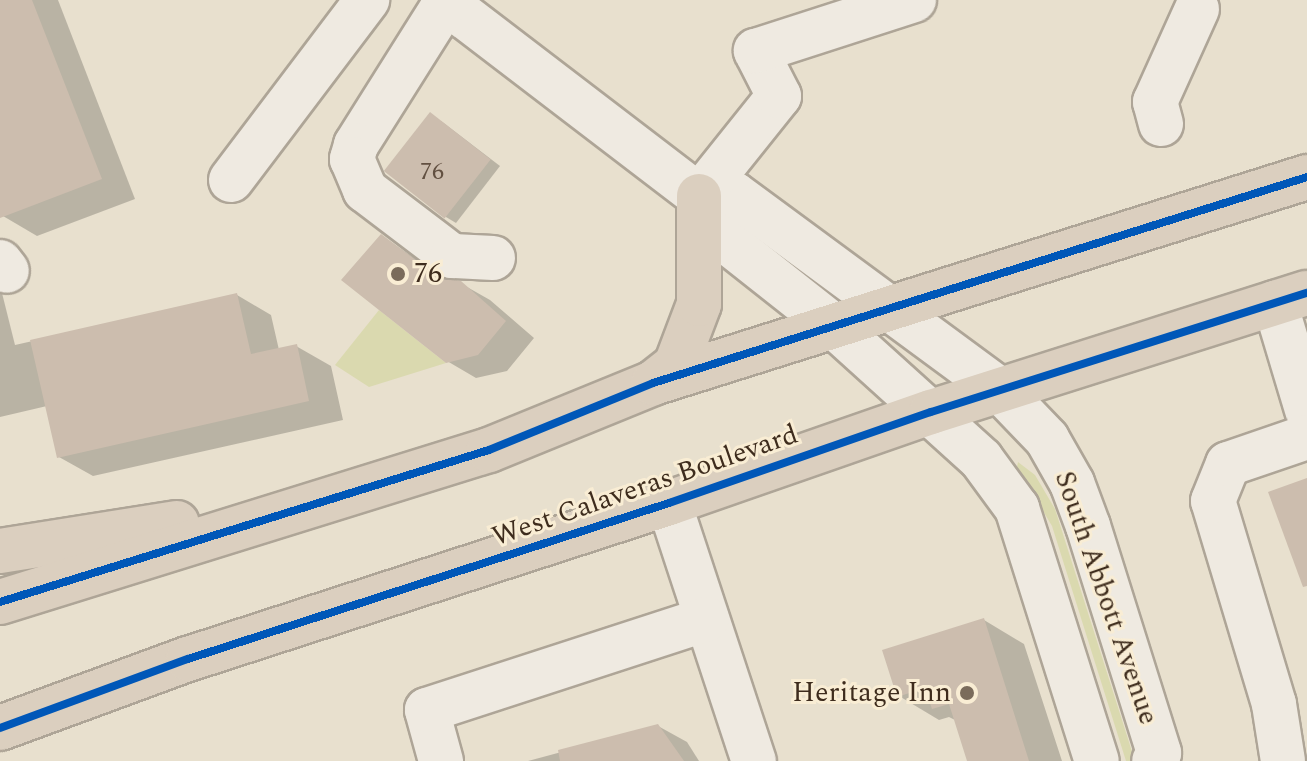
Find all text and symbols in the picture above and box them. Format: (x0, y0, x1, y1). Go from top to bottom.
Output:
house number: 76 (420, 159, 444, 187)
place label: 76 (414, 257, 442, 291)
marker: 76 (389, 265, 407, 283)
street label: West Calaveras Boulevard (488, 418, 802, 554)
street label: South Abbott Avenue (1047, 467, 1165, 729)
place label: Heritage Inn (792, 676, 951, 710)
marker: Heritage Inn (958, 684, 976, 702)

